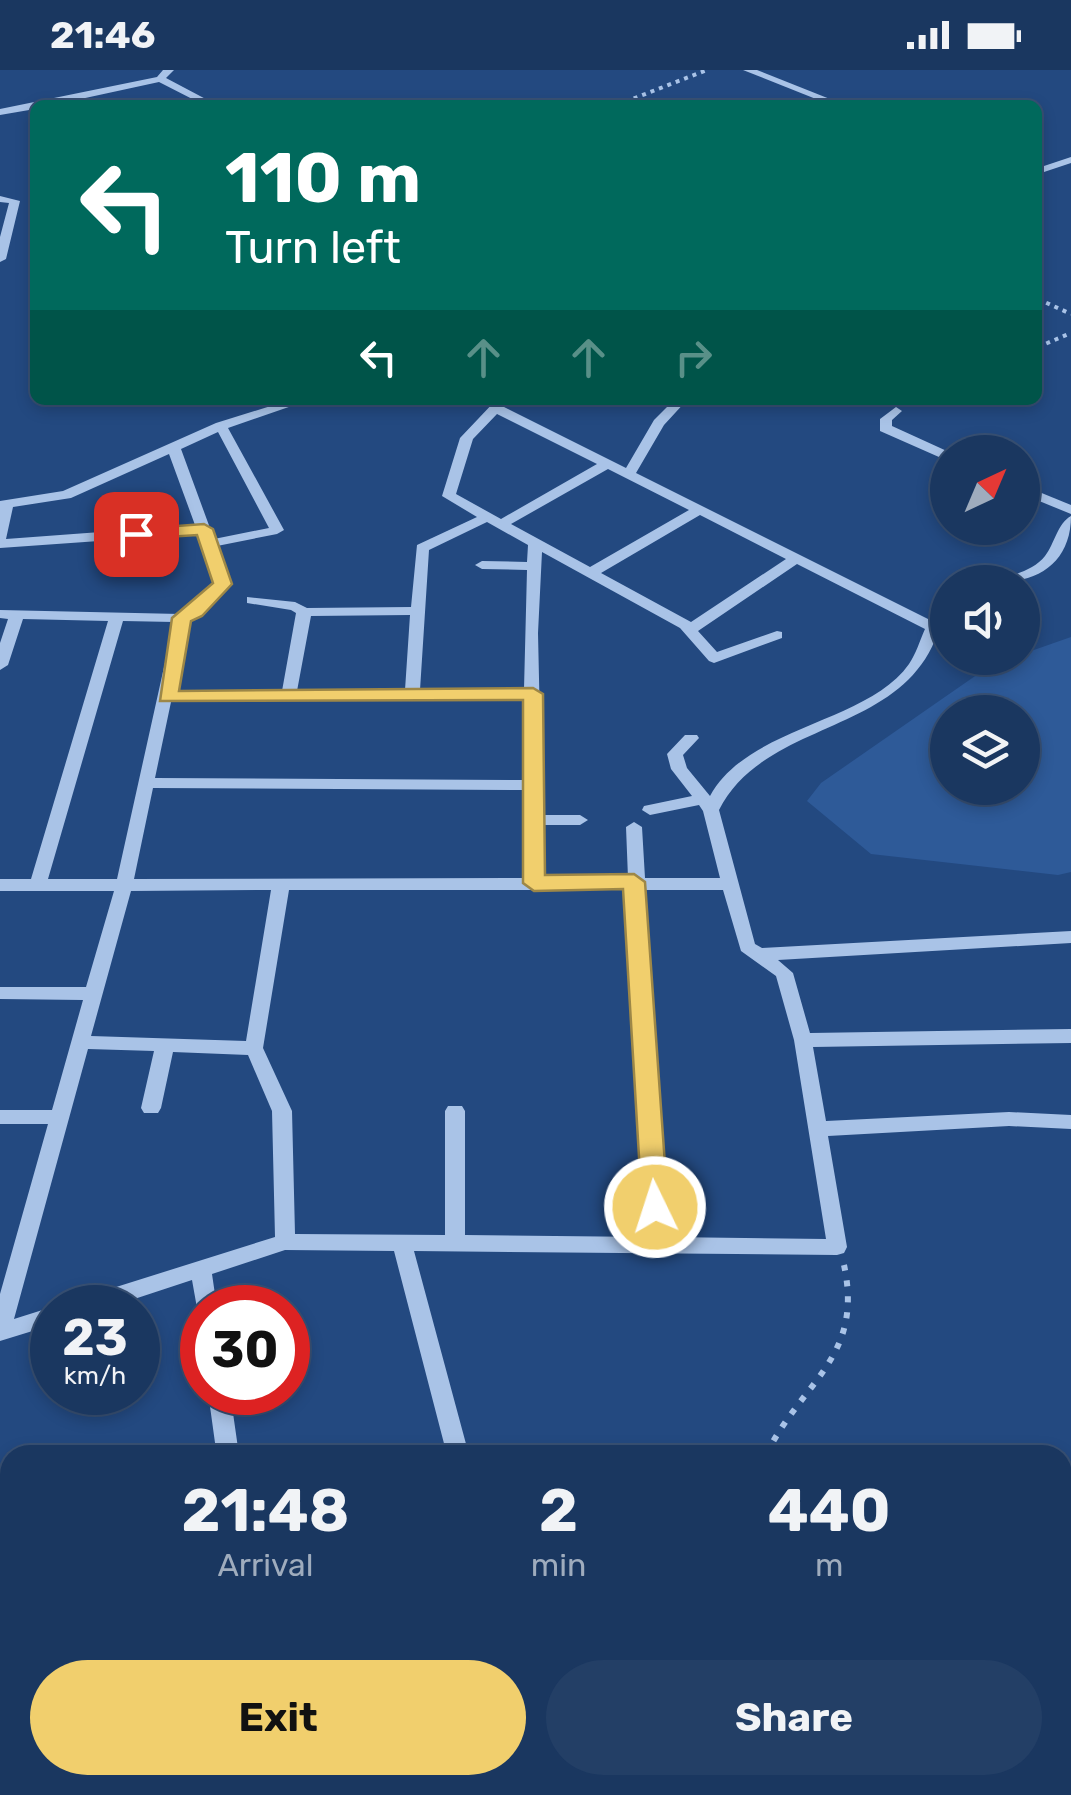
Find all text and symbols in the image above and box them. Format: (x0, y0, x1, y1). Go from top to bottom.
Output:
text: 21:46 (50, 12, 155, 58)
text: 110 m (225, 137, 421, 220)
icon: left (60, 140, 190, 270)
text: Turn left (225, 221, 401, 274)
icon: left (351, 330, 406, 385)
icon: ahead (456, 330, 511, 385)
icon: ahead (561, 330, 616, 385)
icon: right (666, 330, 721, 385)
north arrow (930, 435, 1040, 545)
map controls (930, 435, 1040, 805)
pin (94, 492, 179, 577)
icon: arrive (109, 507, 164, 562)
button: sound (930, 565, 1040, 675)
button: layers (930, 695, 1040, 805)
position arrow (603, 1155, 707, 1259)
speed limit sign: 30 (180, 1285, 310, 1415)
text: 23 (62, 1308, 128, 1368)
text: km/h (64, 1361, 126, 1390)
text: 21:48 (181, 1475, 349, 1546)
text: 2 (539, 1475, 578, 1546)
text: 440 (768, 1475, 891, 1546)
text: Arrival (217, 1546, 313, 1584)
text: min (531, 1546, 586, 1584)
text: m (815, 1546, 843, 1584)
button: Exit (30, 1660, 526, 1775)
button: Share (546, 1660, 1042, 1775)

